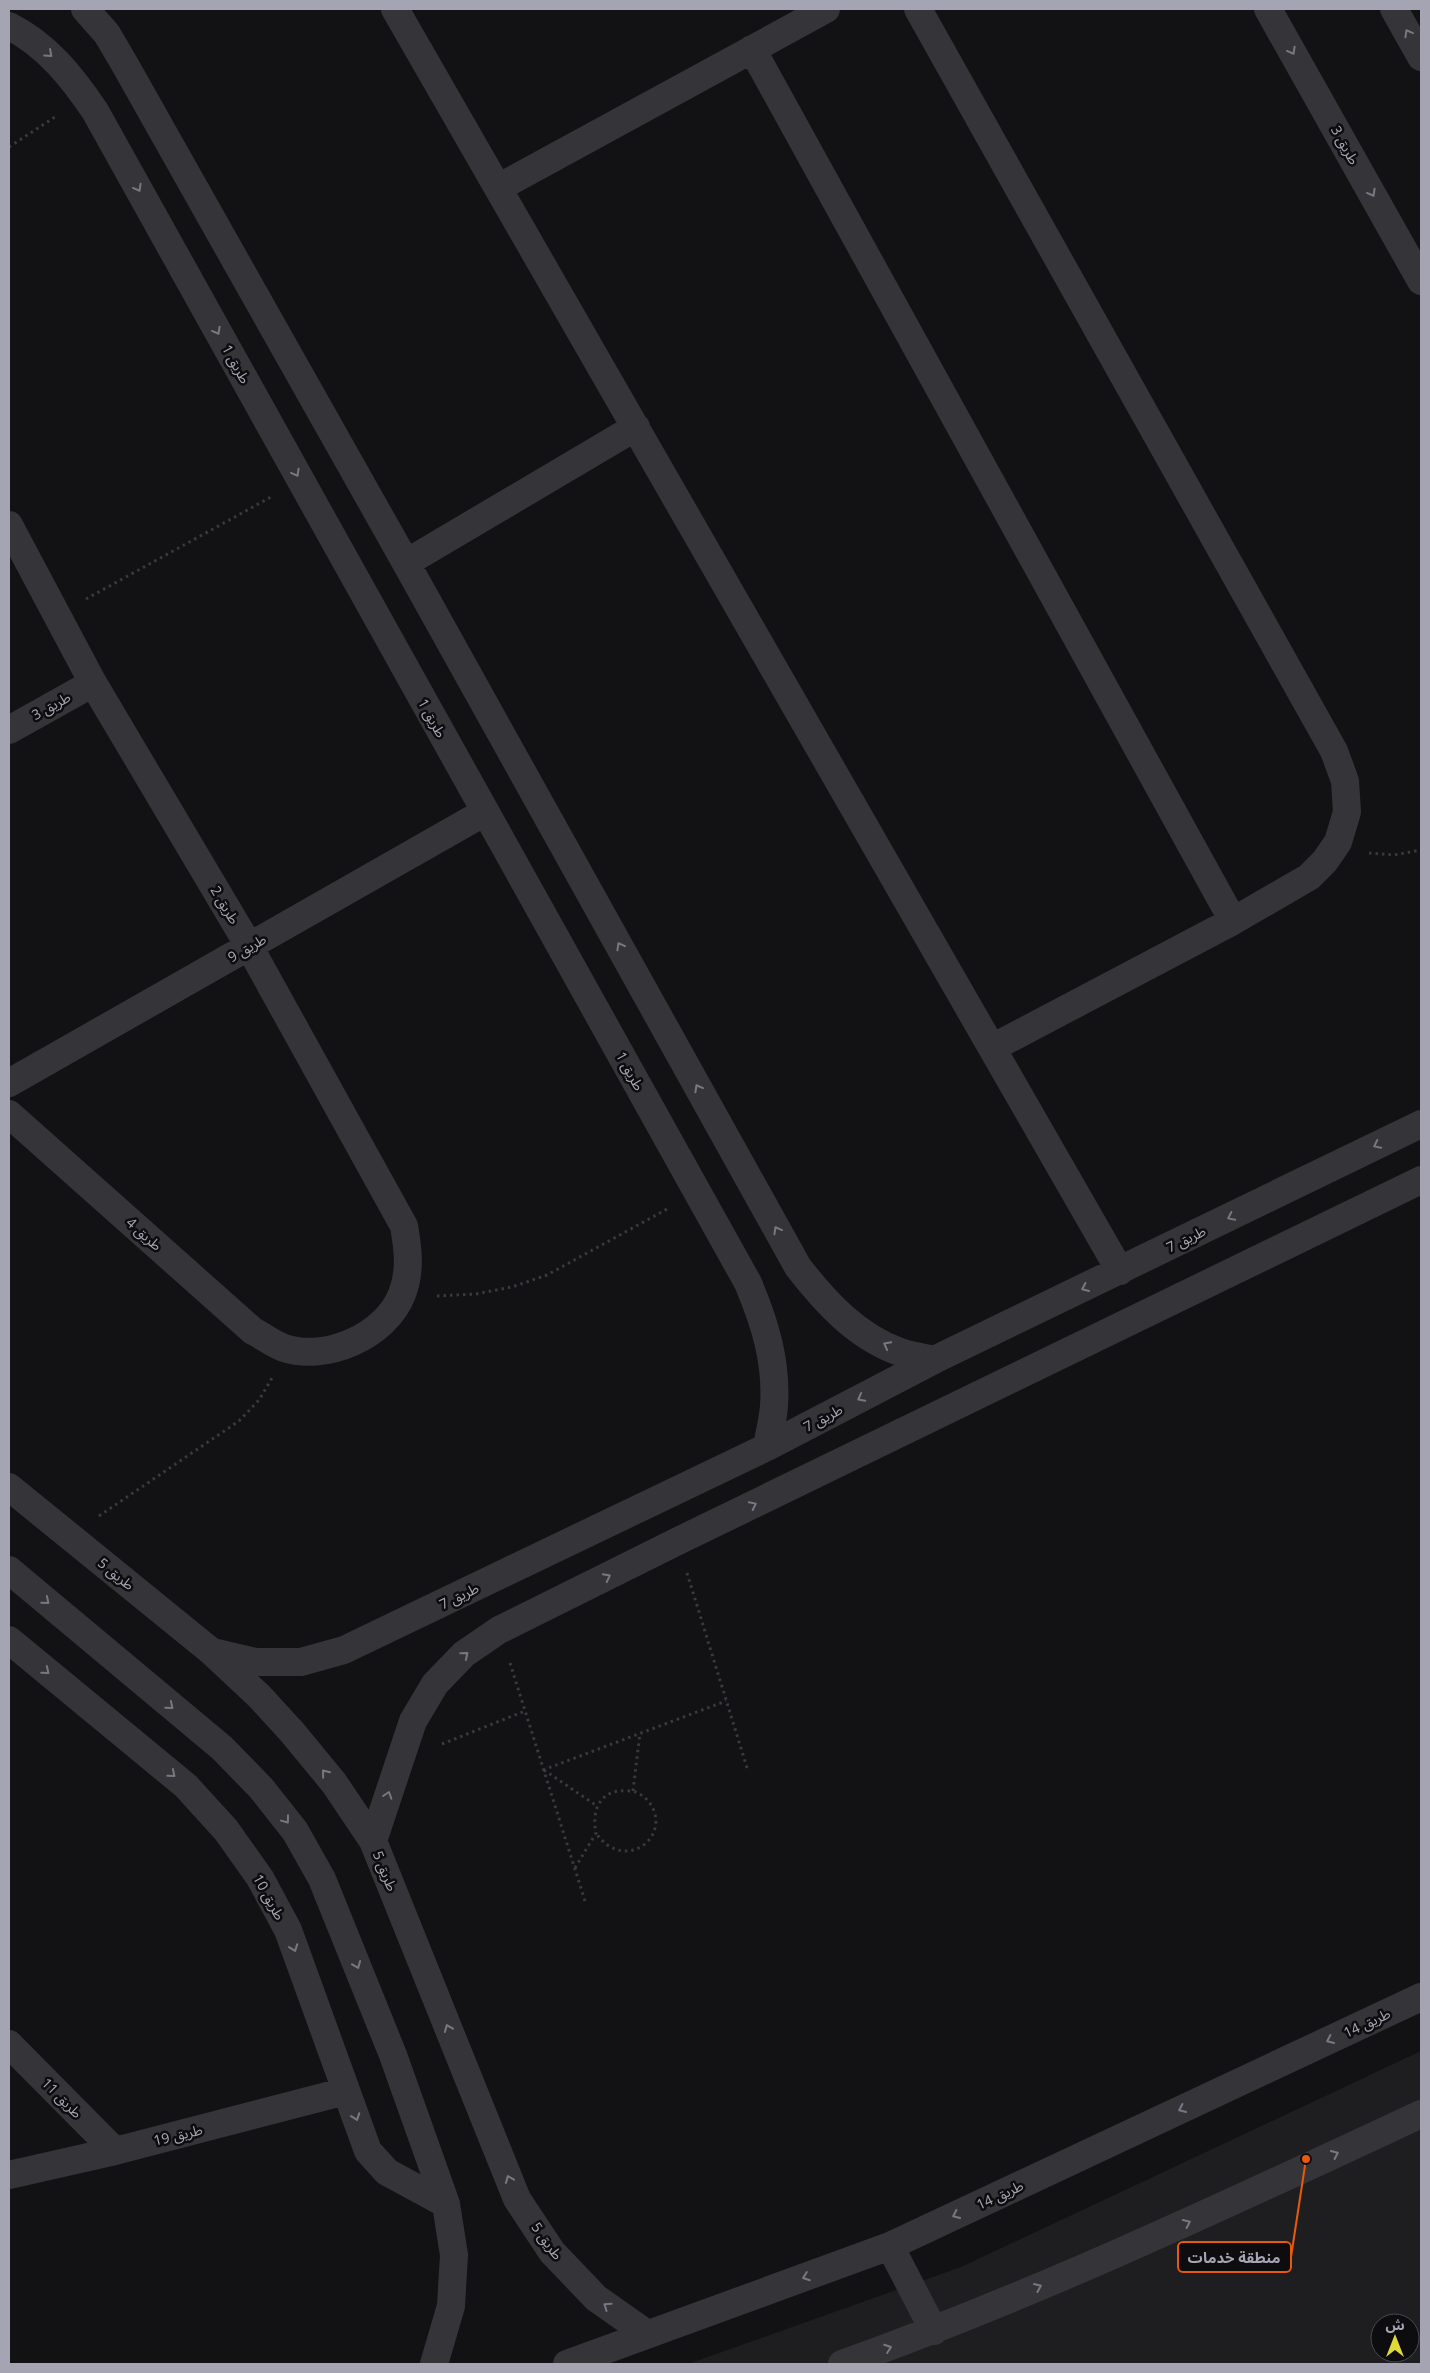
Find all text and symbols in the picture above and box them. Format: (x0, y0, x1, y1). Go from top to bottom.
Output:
one-way arrow (1404, 29, 1414, 38)
one-way arrow (1286, 46, 1296, 55)
one-way arrow (43, 48, 52, 57)
street label: طريق 3 (1326, 122, 1364, 168)
one-way arrow (132, 183, 142, 192)
one-way arrow (1365, 188, 1375, 197)
one-way arrow (211, 325, 221, 334)
street label: طريق 1 (217, 341, 255, 387)
one-way arrow (290, 467, 300, 476)
street label: طريق 3 (28, 687, 74, 725)
street label: طريق 1 (413, 695, 451, 741)
street label: طريق 2 (206, 882, 244, 928)
street label: طريق 9 (224, 929, 270, 967)
one-way arrow (616, 943, 626, 952)
street label: طريق 1 (611, 1048, 649, 1094)
one-way arrow (695, 1085, 705, 1094)
one-way arrow (1374, 1139, 1383, 1149)
one-way arrow (1228, 1210, 1237, 1220)
street label: طريق 4 (122, 1213, 166, 1255)
street label: طريق 7 (1163, 1221, 1209, 1257)
one-way arrow (774, 1227, 784, 1236)
one-way arrow (1081, 1281, 1090, 1292)
one-way arrow (884, 1341, 893, 1351)
one-way arrow (857, 1392, 866, 1402)
street label: طريق 7 (800, 1399, 846, 1437)
one-way arrow (748, 1501, 757, 1511)
street label: طريق 5 (93, 1553, 139, 1595)
one-way arrow (602, 1573, 611, 1583)
street label: طريق 7 (436, 1578, 482, 1614)
one-way arrow (40, 1596, 49, 1604)
one-way arrow (459, 1651, 468, 1660)
one-way arrow (41, 1665, 50, 1674)
one-way arrow (165, 1700, 174, 1709)
one-way arrow (166, 1769, 175, 1777)
one-way arrow (323, 1770, 331, 1779)
one-way arrow (383, 1791, 393, 1799)
one-way arrow (280, 1814, 289, 1823)
street label: طريق 5 (368, 1848, 402, 1894)
street label: طريق 10 (248, 1870, 290, 1924)
one-way arrow (288, 1943, 298, 1952)
one-way arrow (351, 1960, 361, 1969)
street label: طريق 14 (1340, 2003, 1394, 2043)
one-way arrow (444, 2024, 455, 2033)
one-way arrow (1326, 2034, 1335, 2044)
street label: طريق 11 (37, 2073, 87, 2123)
one-way arrow (1178, 2103, 1187, 2113)
one-way arrow (350, 2113, 360, 2121)
street label: طريق 19 (151, 2119, 205, 2151)
one-way arrow (1330, 2150, 1339, 2160)
one-way arrow (505, 2175, 515, 2184)
street label: طريق 14 (973, 2175, 1027, 2215)
one-way arrow (952, 2209, 961, 2219)
street label: طريق 5 (527, 2218, 567, 2264)
one-way arrow (1182, 2219, 1191, 2229)
callout: منطقة خدمات (1178, 2242, 1291, 2272)
text: منطقة خدمات (1188, 2247, 1280, 2267)
one-way arrow (802, 2271, 810, 2281)
one-way arrow (1033, 2283, 1042, 2293)
one-way arrow (604, 2303, 613, 2312)
north arrow (1370, 2313, 1420, 2363)
text: ش (1385, 2315, 1405, 2334)
one-way arrow (883, 2344, 891, 2354)

